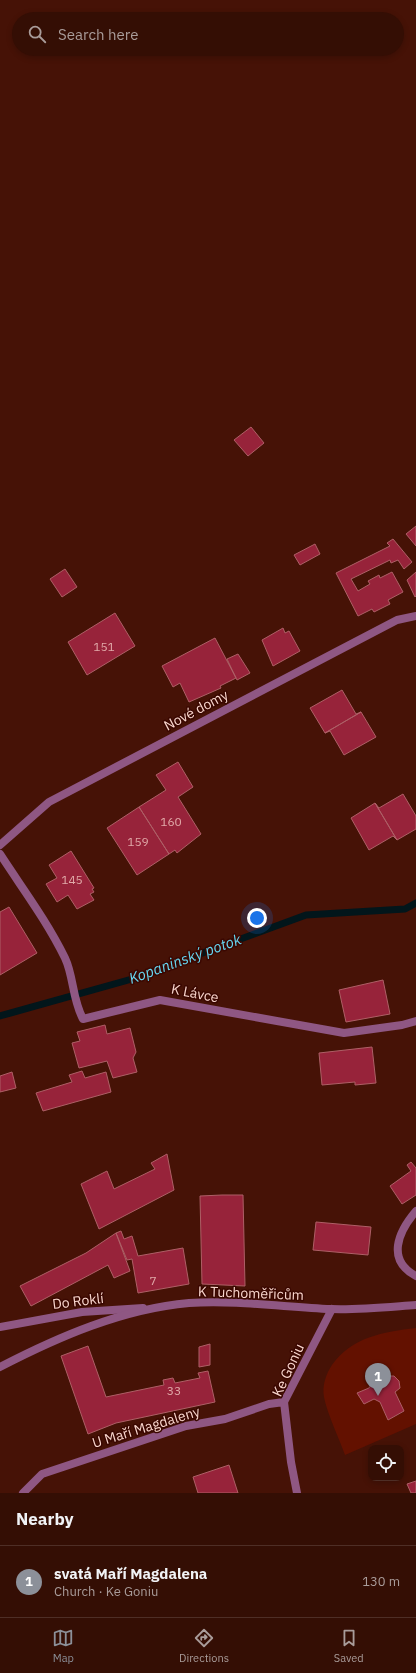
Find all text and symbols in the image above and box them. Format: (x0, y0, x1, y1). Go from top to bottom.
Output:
search box (12, 12, 404, 56)
icon: search (26, 23, 48, 45)
text: Search here (58, 25, 138, 44)
house number: 151 (93, 639, 115, 654)
street label: Nové domy (161, 686, 231, 734)
house number: 160 (160, 814, 182, 829)
house number: 159 (127, 834, 149, 849)
house number: 145 (61, 872, 83, 887)
your location (247, 908, 267, 928)
water label: Kopaninský potok (126, 929, 244, 988)
street label: K Lávce (170, 980, 221, 1006)
house number: 7 (149, 1273, 157, 1288)
street label: K Tuchoměřicům (198, 1282, 304, 1304)
street label: Do Roklí (51, 1289, 105, 1313)
street label: Ke Goniu (268, 1341, 308, 1399)
pin: 1 (365, 1363, 391, 1396)
house number: 33 (167, 1383, 181, 1398)
street label: U Maří Magdaleny (90, 1402, 202, 1452)
map controls (368, 1445, 404, 1481)
button: locate (368, 1445, 404, 1481)
text: Nearby (16, 1508, 74, 1530)
text: svatá Maří Magdalena (54, 1564, 207, 1583)
text: 1 (25, 1573, 33, 1590)
text: 130 m (362, 1573, 400, 1590)
text: Church · Ke Goniu (54, 1583, 158, 1600)
tab: Map (52, 1627, 74, 1665)
tab: Directions (179, 1627, 229, 1665)
tab: Saved (334, 1627, 364, 1665)

